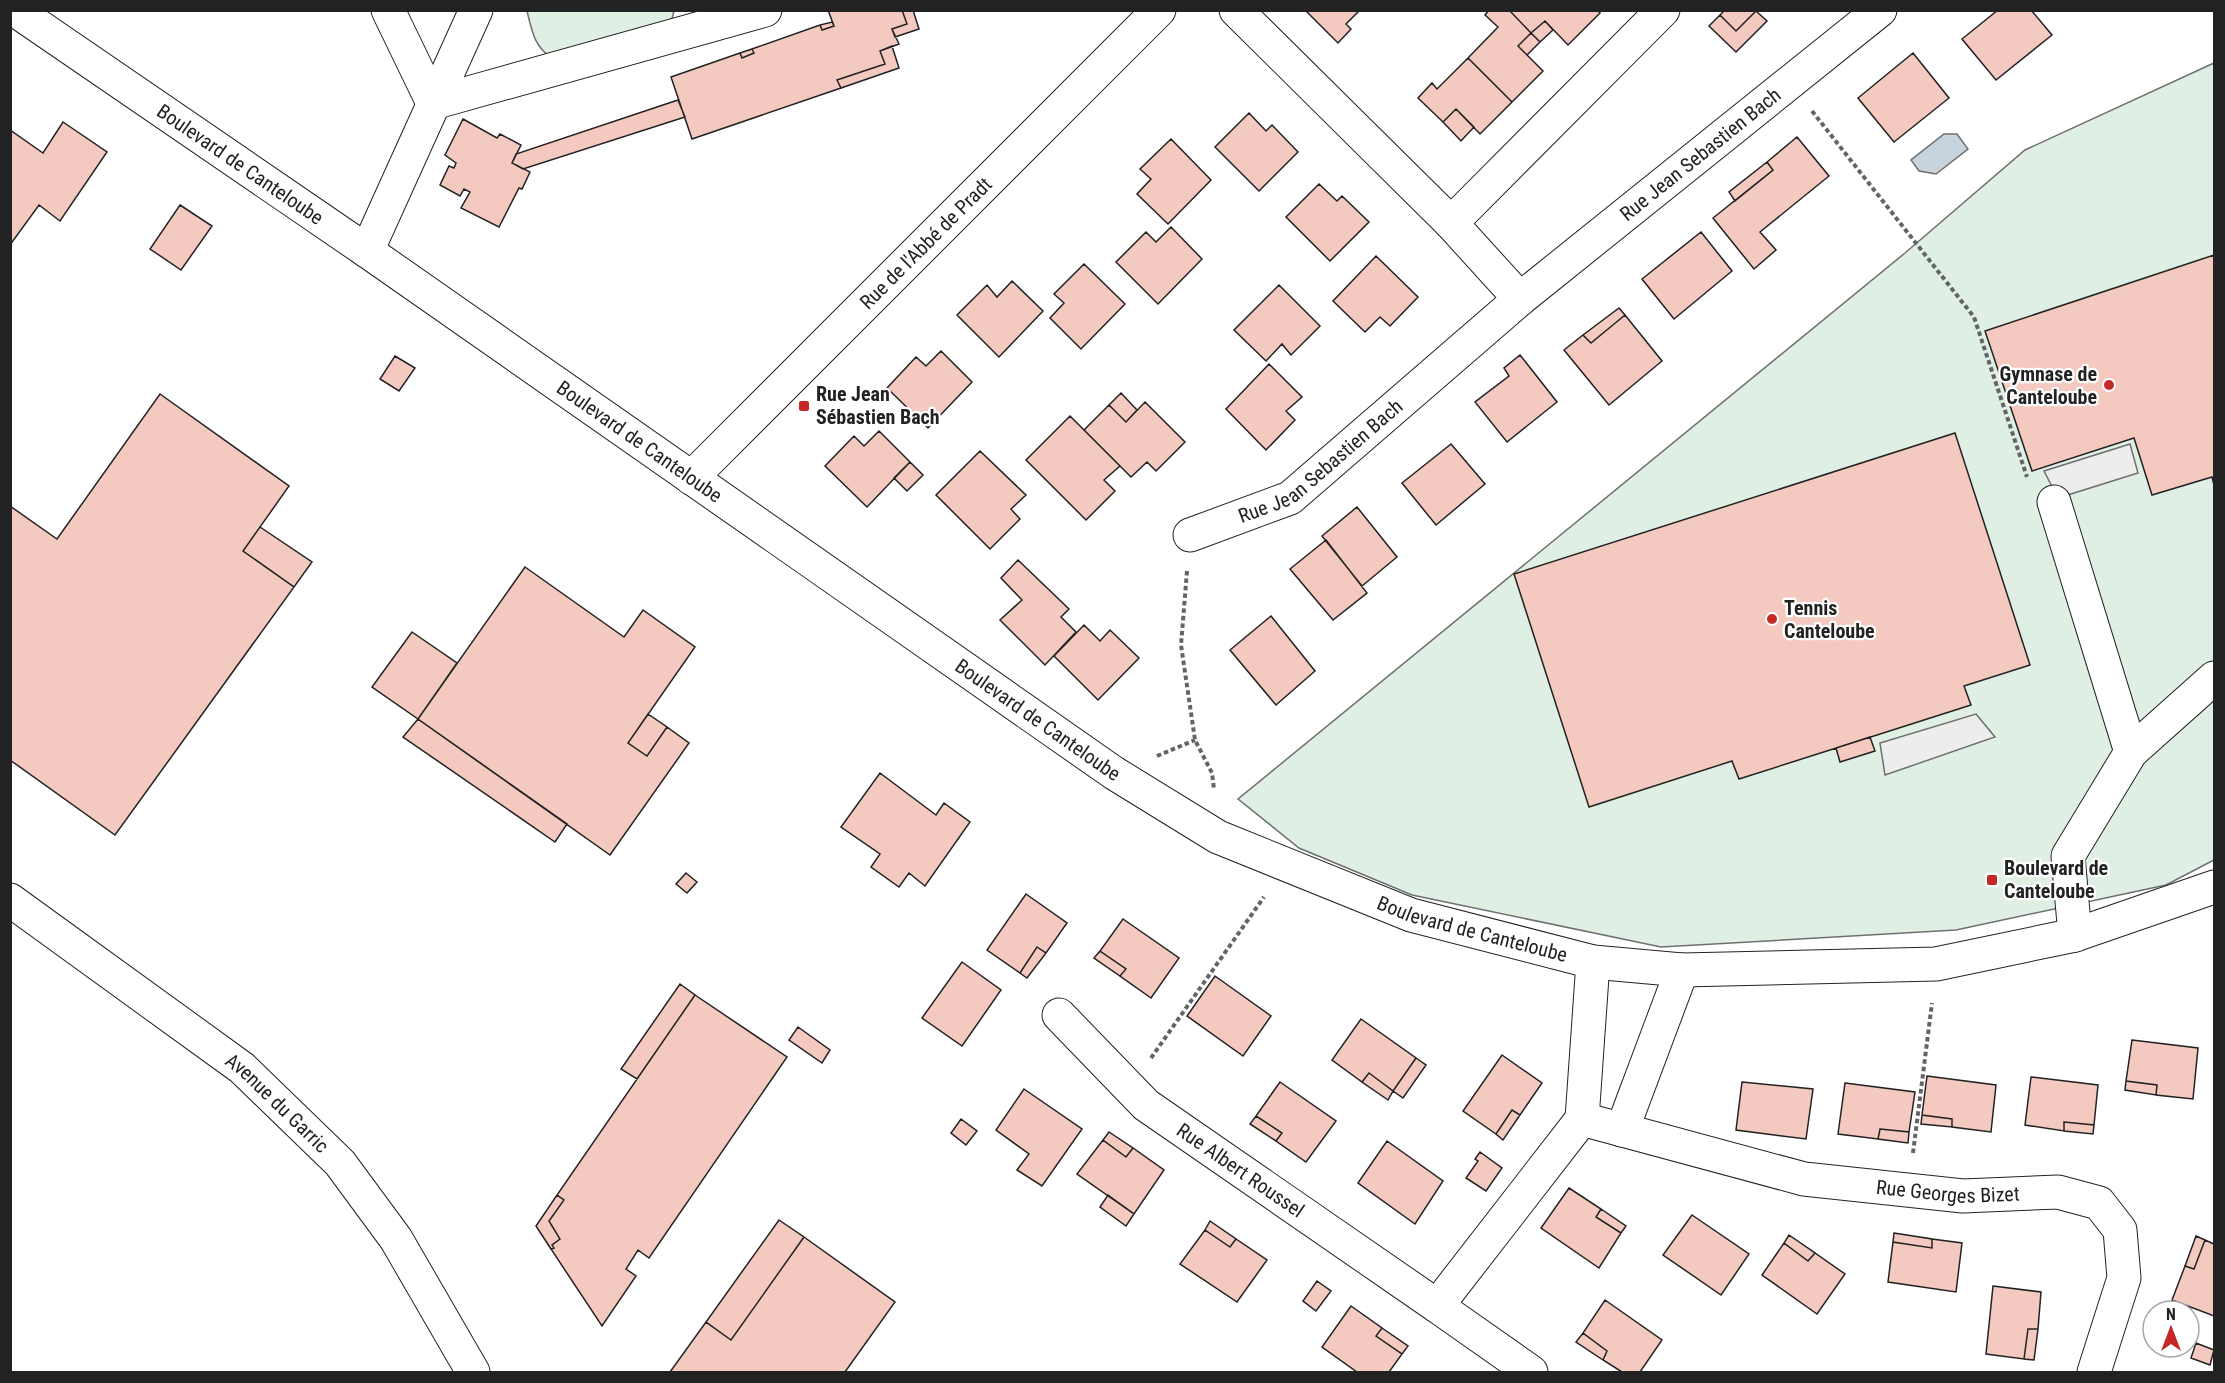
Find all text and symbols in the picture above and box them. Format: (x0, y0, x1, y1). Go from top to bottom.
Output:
street label: Rue Jean Sebastien Bach (1615, 83, 1785, 226)
street label: Boulevard de Canteloube (152, 99, 328, 230)
street label: Rue de l'Abbé de Pradt (855, 172, 997, 314)
place label: Gymnase de Canteloube (2000, 362, 2097, 409)
street label: Boulevard de Canteloube (552, 375, 727, 507)
marker: Gymnase de Canteloube (2102, 378, 2116, 392)
place label: Rue Jean Sébastien Bach (816, 382, 940, 429)
street label: Rue Jean Sebastien Bach (1235, 394, 1407, 528)
marker: Rue Jean Sébastien Bach (797, 399, 811, 413)
place label: Tennis Canteloube (1784, 596, 1875, 643)
marker: Tennis Canteloube (1765, 612, 1779, 626)
street label: Boulevard de Canteloube (951, 654, 1125, 786)
place label: Boulevard de Canteloube (2004, 856, 2108, 903)
marker: Boulevard de Canteloube (1985, 873, 1999, 887)
street label: Boulevard de Canteloube (1374, 891, 1570, 967)
street label: Avenue du Garric (221, 1048, 334, 1158)
street label: Rue Albert Roussel (1172, 1118, 1309, 1223)
street label: Rue Georges Bizet (1875, 1175, 2020, 1208)
north arrow (2141, 1299, 2201, 1359)
text: N (2166, 1305, 2176, 1324)

